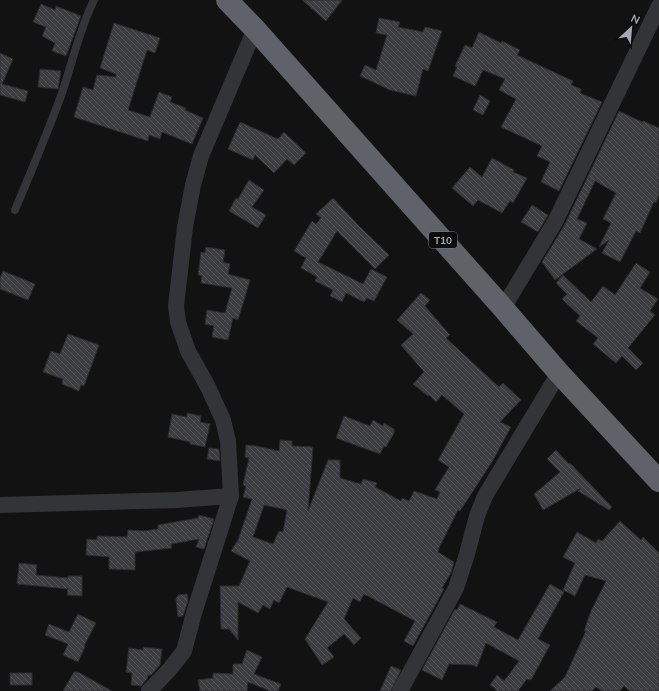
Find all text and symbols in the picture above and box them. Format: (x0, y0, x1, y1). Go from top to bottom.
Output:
north arrow (611, 8, 651, 48)
text: N (629, 11, 642, 27)
road number: T10 (429, 232, 457, 248)

